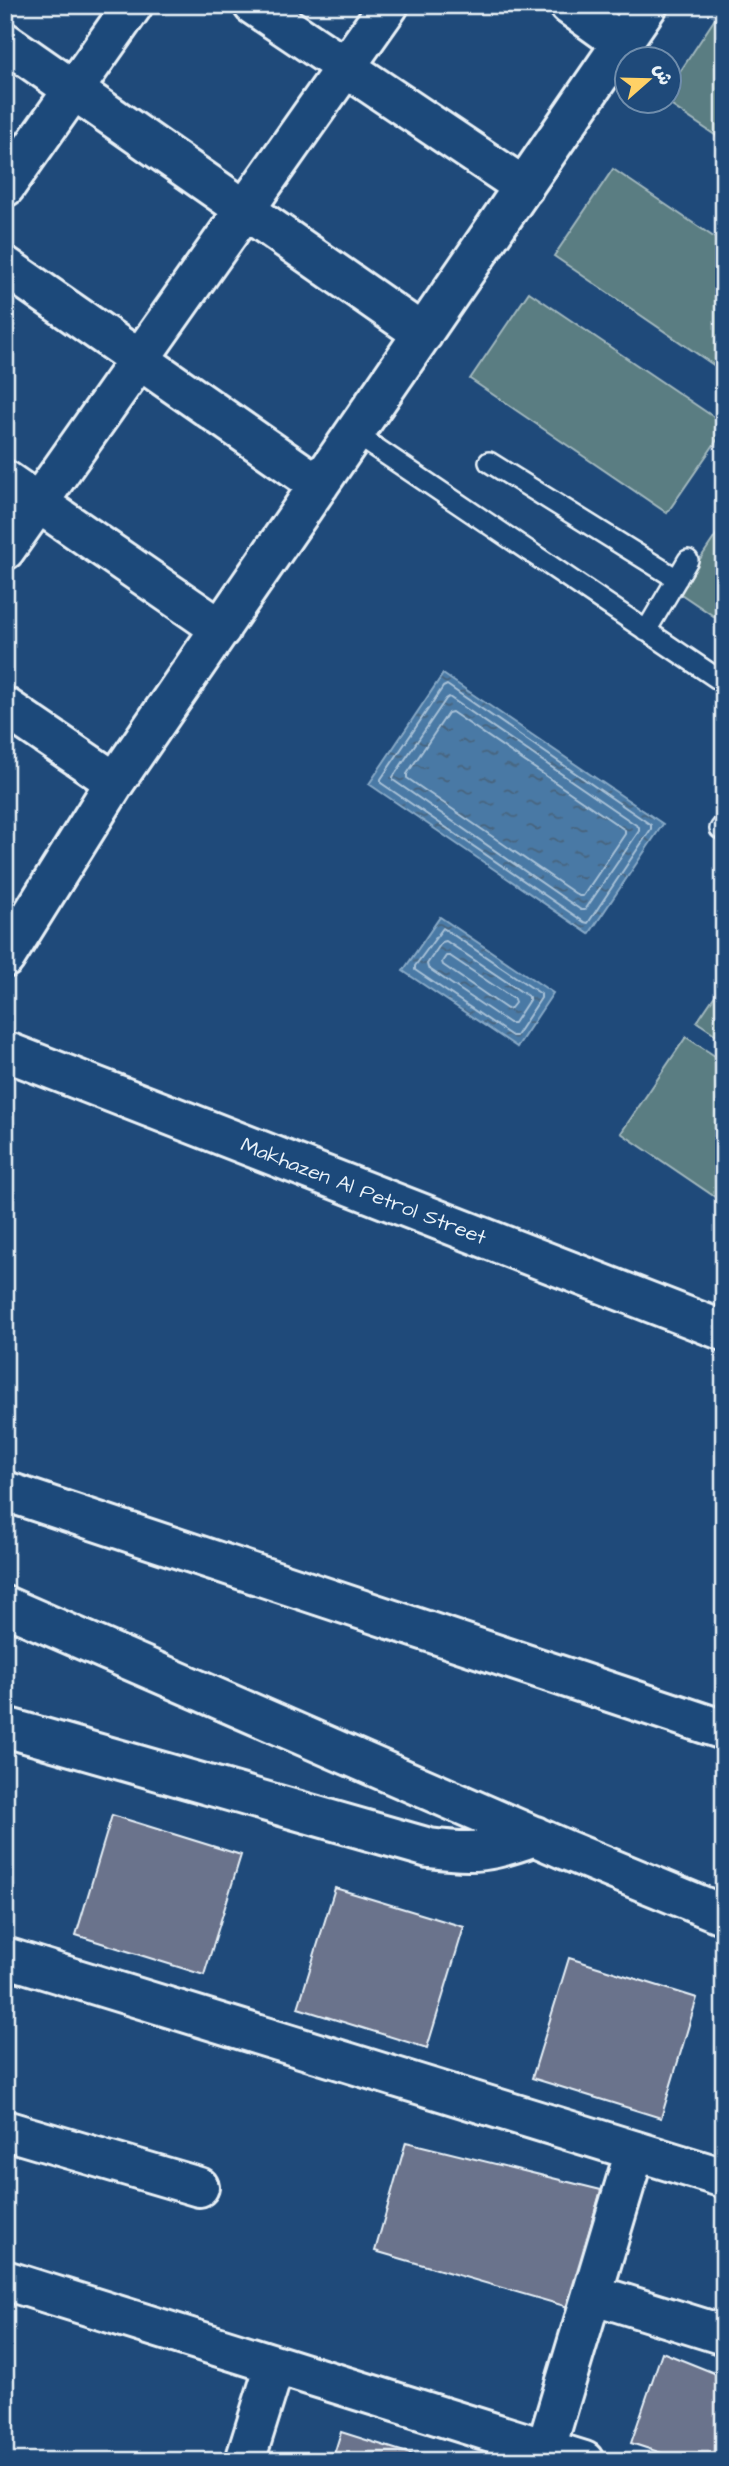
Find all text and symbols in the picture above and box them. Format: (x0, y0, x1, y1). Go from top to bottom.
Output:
north arrow (614, 46, 684, 116)
text: ش (646, 60, 679, 89)
street label: Makhazen Al Petrol Street (237, 1130, 491, 1252)

